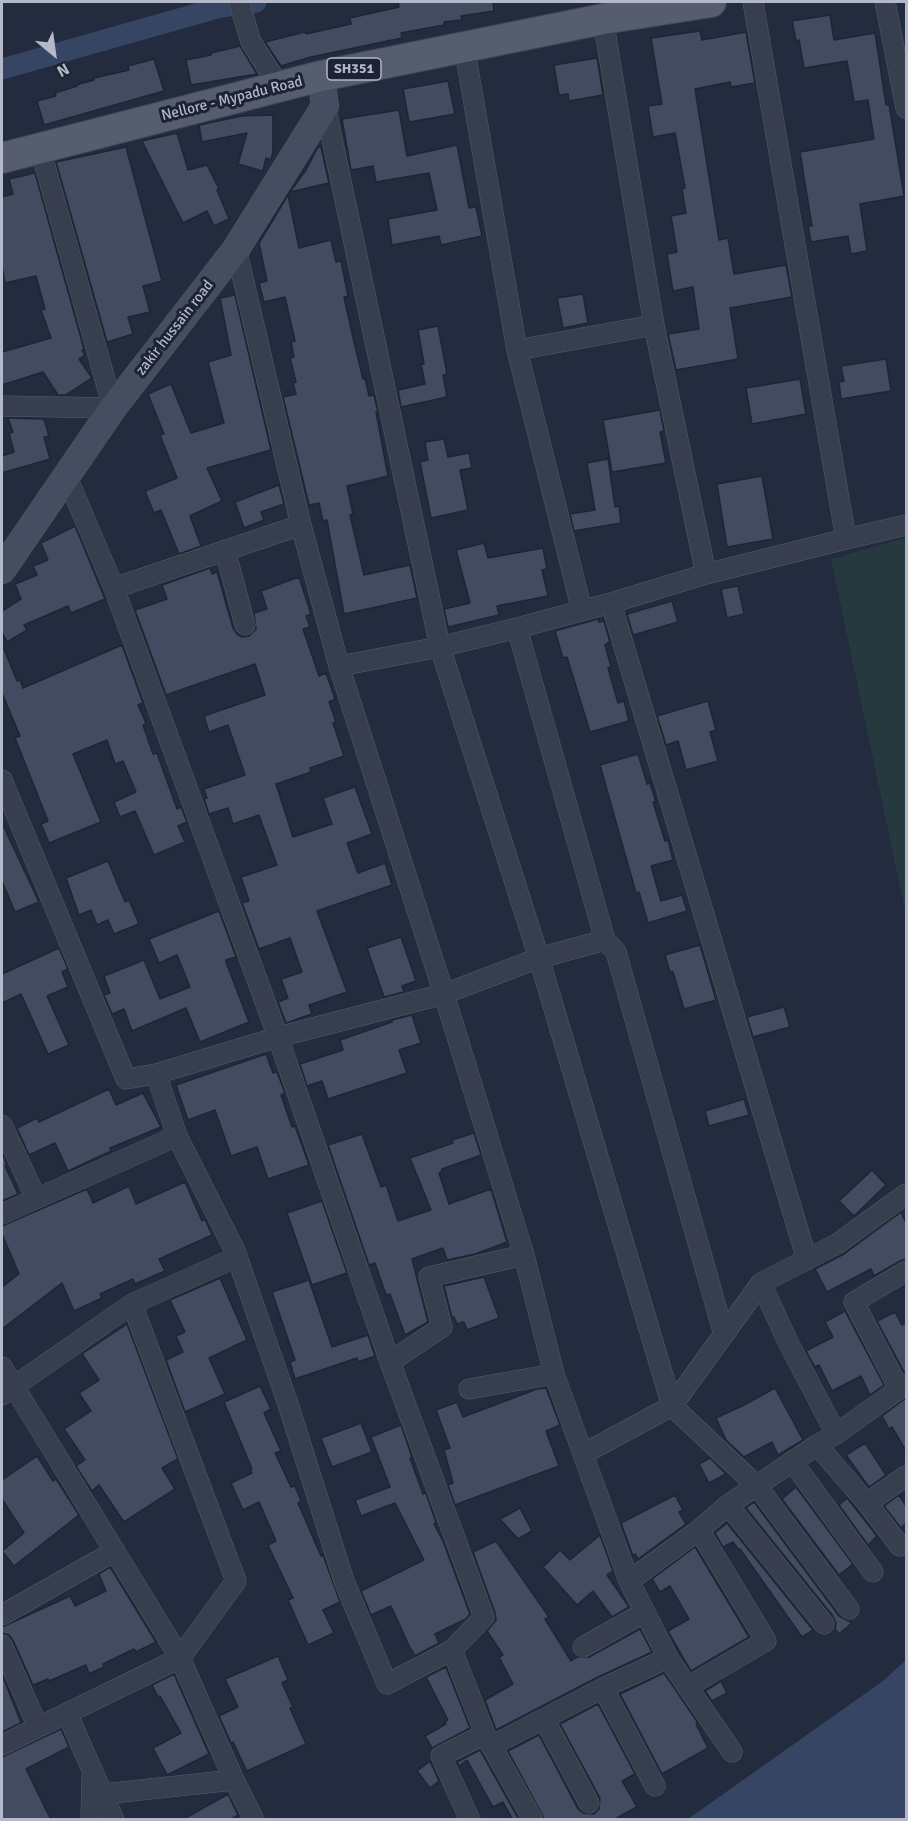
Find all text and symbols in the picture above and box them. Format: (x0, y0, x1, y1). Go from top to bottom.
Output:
north arrow (24, 24, 84, 84)
text: N (53, 58, 72, 81)
road number: SH351 (327, 58, 381, 80)
street label: Nellore - Mypadu Road (160, 73, 304, 125)
street label: zakir hussain road (132, 277, 218, 379)

